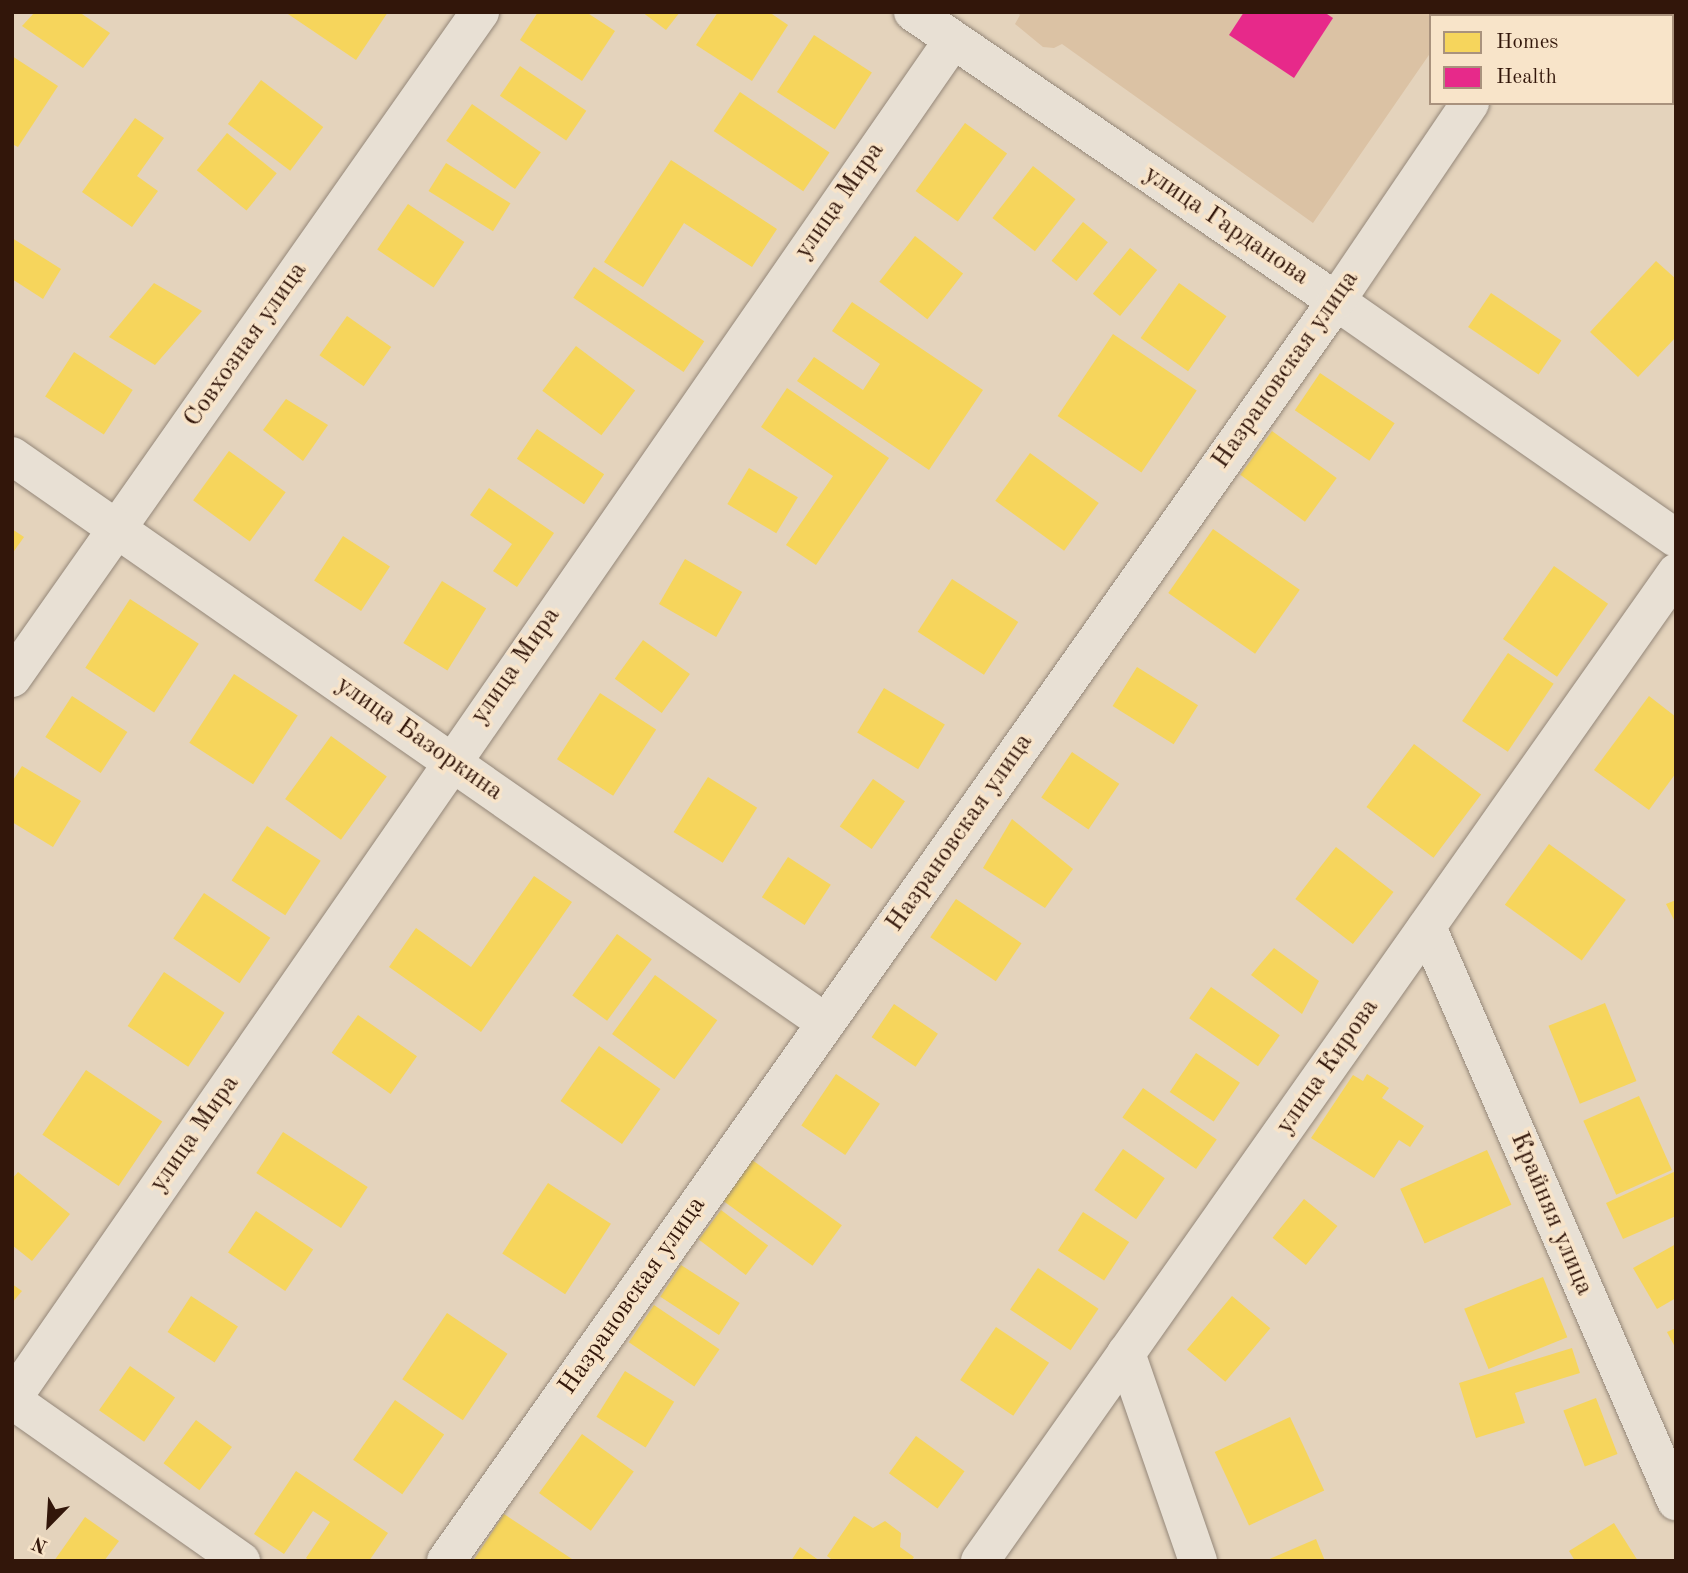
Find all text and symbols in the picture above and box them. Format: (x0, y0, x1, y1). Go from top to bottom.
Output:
legend (1429, 14, 1674, 105)
text: Homes (1496, 32, 1558, 53)
text: Health (1496, 67, 1557, 88)
street label: улица Мира (788, 136, 892, 266)
street label: улица Гарданова (1137, 159, 1315, 293)
street label: Совхозная улица (178, 256, 314, 434)
street label: Назрановская улица (1206, 265, 1366, 475)
street label: улица Мира (464, 601, 568, 731)
street label: улица Базоркина (329, 670, 509, 808)
street label: Назрановская улица (880, 728, 1040, 938)
street label: улица Кирова (1270, 993, 1386, 1141)
street label: улица Мира (143, 1069, 247, 1199)
street label: Крайняя улица (1503, 1128, 1599, 1300)
street label: Назрановская улица (553, 1191, 713, 1401)
north arrow (14, 1489, 84, 1559)
text: N (30, 1532, 51, 1555)

